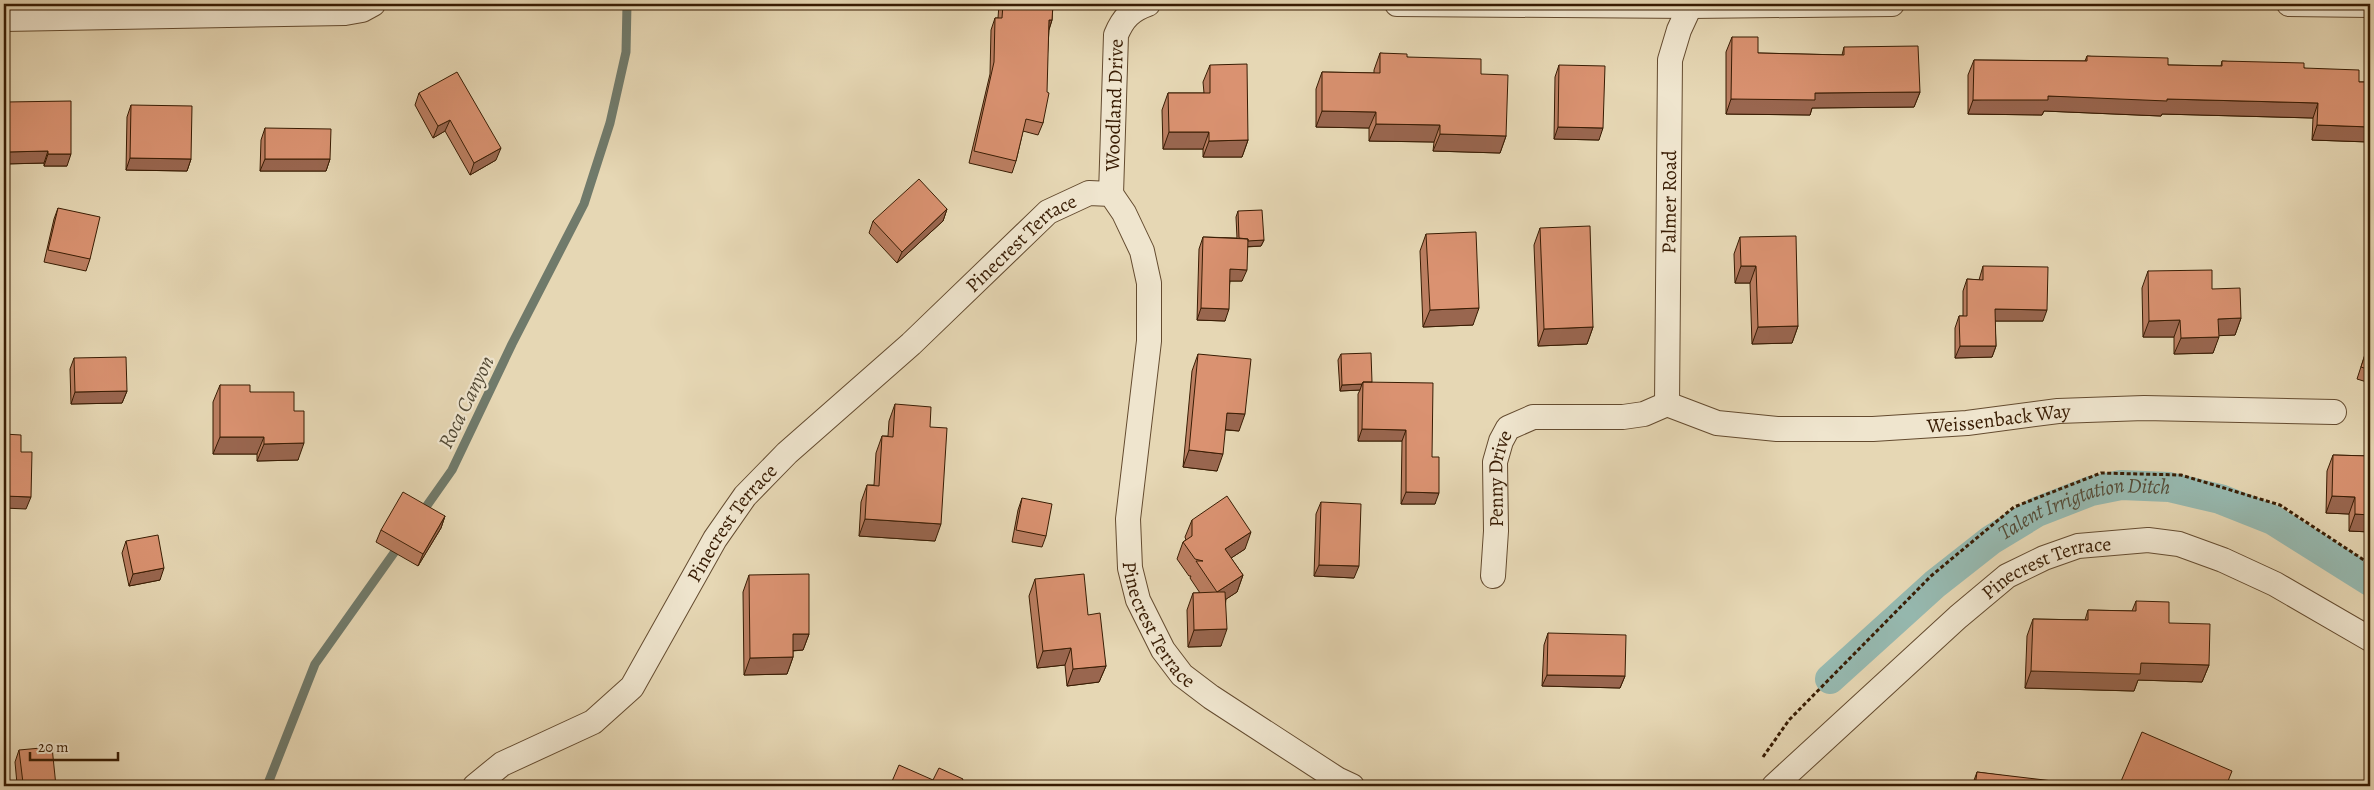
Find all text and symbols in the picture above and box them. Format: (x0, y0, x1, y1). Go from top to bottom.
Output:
street label: Woodland Drive (1098, 38, 1129, 173)
street label: Palmer Road (1655, 150, 1683, 254)
street label: Pinecrest Terrace (959, 187, 1081, 298)
water label: Roca Canyon (431, 351, 501, 453)
street label: Weissenback Way (1925, 397, 2072, 439)
street label: Penny Drive (1481, 425, 1518, 528)
street label: Pinecrest Terrace (680, 458, 783, 587)
water label: Talent Irrigtation Ditch (1993, 471, 2171, 546)
street label: Pinecrest Terrace (1975, 530, 2112, 606)
street label: Pinecrest Terrace (1116, 561, 1201, 694)
scale bar (30, 730, 118, 762)
text: 20 m (38, 737, 69, 757)

